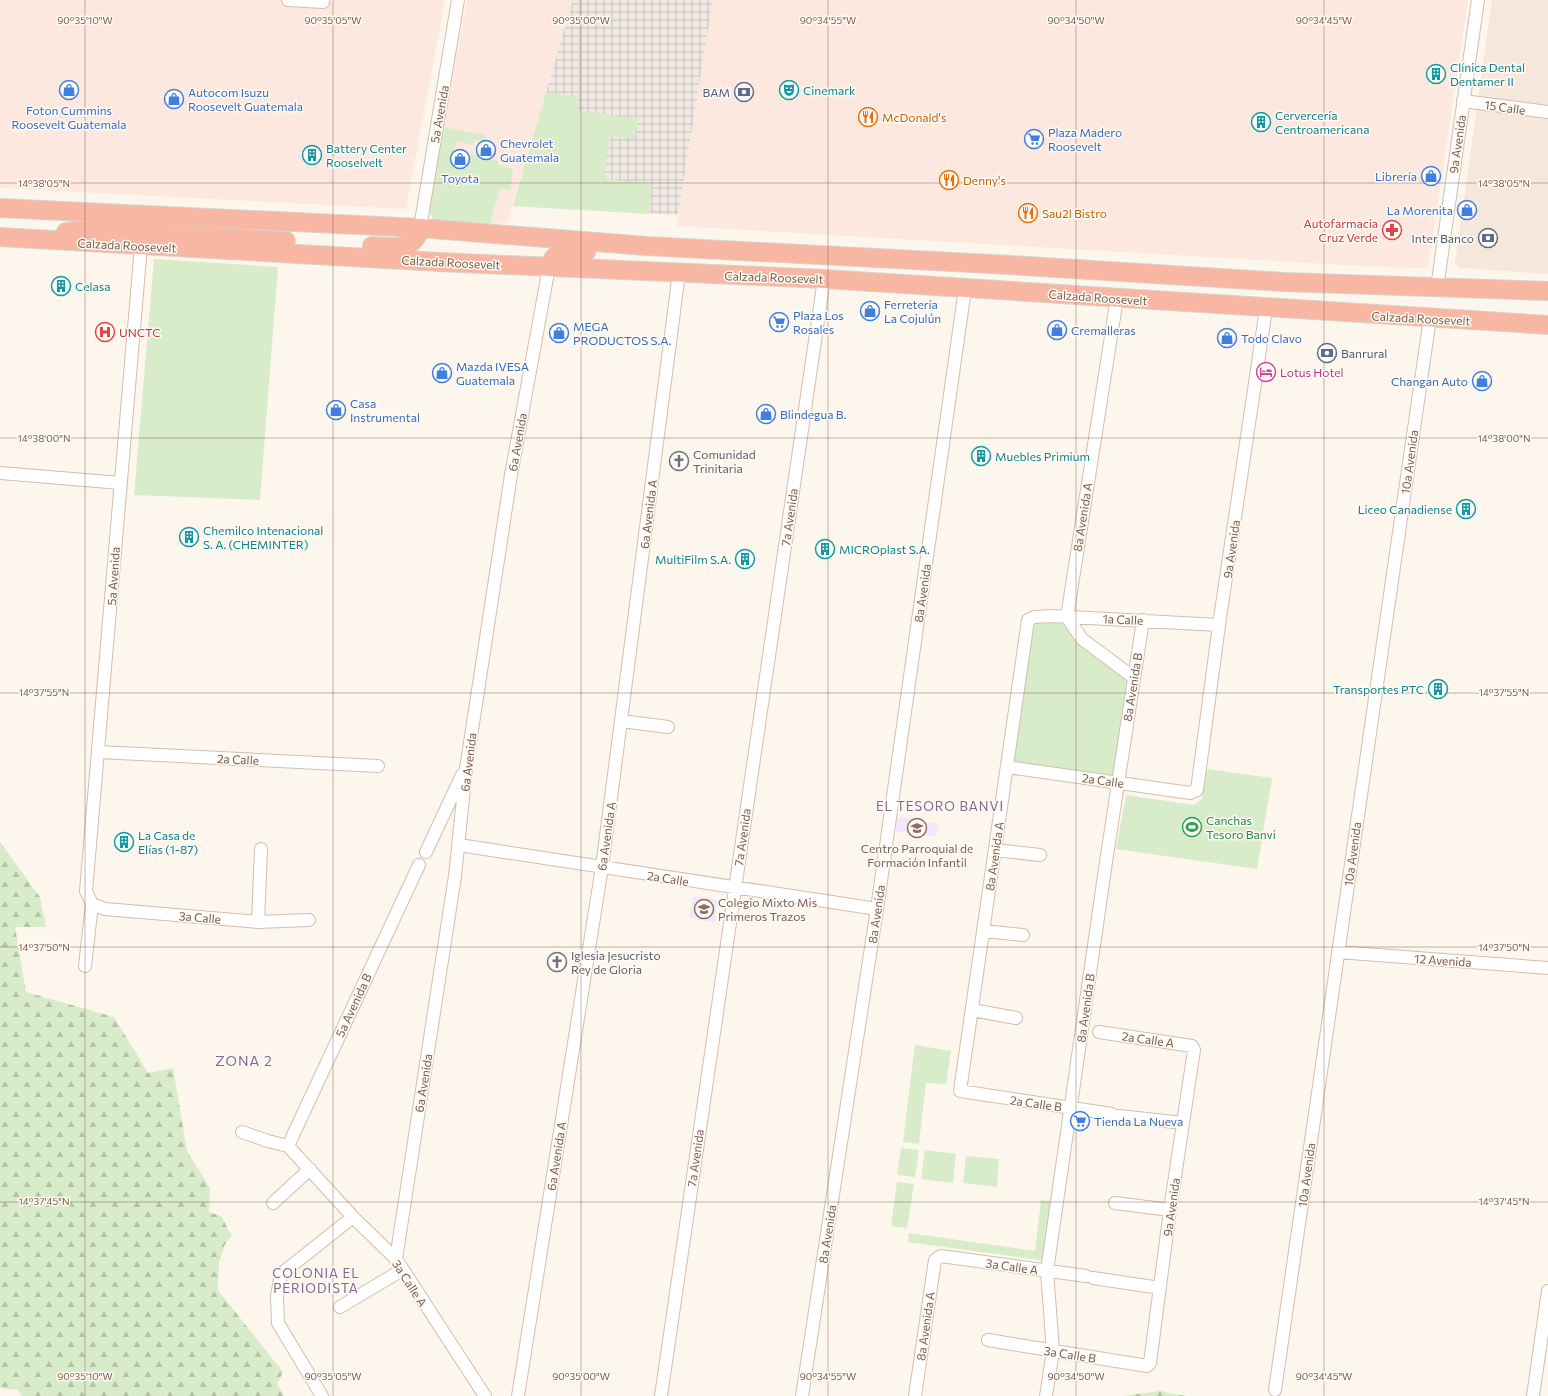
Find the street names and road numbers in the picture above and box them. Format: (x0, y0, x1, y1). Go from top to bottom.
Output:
street label: 5a Avenida (427, 84, 451, 144)
street label: 15 Calle (1484, 97, 1526, 117)
street label: 9a Avenida (1446, 114, 1468, 174)
street label: Calzada Roosevelt (77, 235, 177, 255)
street label: Calzada Roosevelt (401, 252, 501, 272)
street label: Calzada Roosevelt (724, 268, 824, 286)
street label: Calzada Roosevelt (1048, 287, 1148, 307)
street label: Calzada Roosevelt (1371, 308, 1471, 328)
street label: 6a Avenida (505, 412, 529, 472)
street label: 10a Avenida (1398, 429, 1420, 495)
street label: 6a Avenida A (637, 479, 659, 549)
street label: 8a Avenida A (1070, 481, 1094, 553)
street label: 7a Avenida (778, 487, 800, 547)
street label: 9a Avenida (1220, 519, 1242, 579)
street label: 5a Avenida (104, 546, 122, 606)
street label: 8a Avenida (911, 563, 933, 623)
street label: 1a Calle (1102, 611, 1144, 627)
street label: 8a Avenida B (1120, 652, 1144, 722)
street label: 6a Avenida (457, 732, 479, 792)
street label: 2a Calle (217, 751, 259, 767)
street label: 2a Calle (1081, 770, 1125, 790)
street label: 6a Avenida A (594, 801, 618, 871)
street label: 7a Avenida (731, 807, 753, 867)
street label: 8a Avenida A (982, 821, 1006, 891)
street label: 10a Avenida (1341, 821, 1363, 887)
street label: 2a Calle (646, 868, 690, 888)
street label: 8a Avenida (865, 884, 887, 944)
street label: 3a Calle (178, 908, 222, 926)
street label: 12 Avenida (1414, 951, 1472, 969)
street label: 5a Avenida B (332, 971, 374, 1039)
street label: 8a Avenida B (1073, 973, 1097, 1043)
street label: 2a Calle A (1121, 1028, 1175, 1050)
street label: 6a Avenida (411, 1053, 435, 1113)
street label: 2a Calle B (1009, 1092, 1063, 1114)
street label: 6a Avenida A (544, 1120, 568, 1192)
street label: 7a Avenida (684, 1128, 706, 1188)
street label: 10a Avenida (1295, 1142, 1317, 1208)
street label: 9a Avenida (1160, 1177, 1182, 1237)
street label: 8a Avenida (815, 1204, 839, 1264)
street label: 3a Calle A (985, 1255, 1039, 1277)
street label: 3a Calle A (390, 1257, 430, 1309)
street label: 8a Avenida A (913, 1291, 937, 1361)
street label: 3a Calle B (1043, 1343, 1097, 1365)

